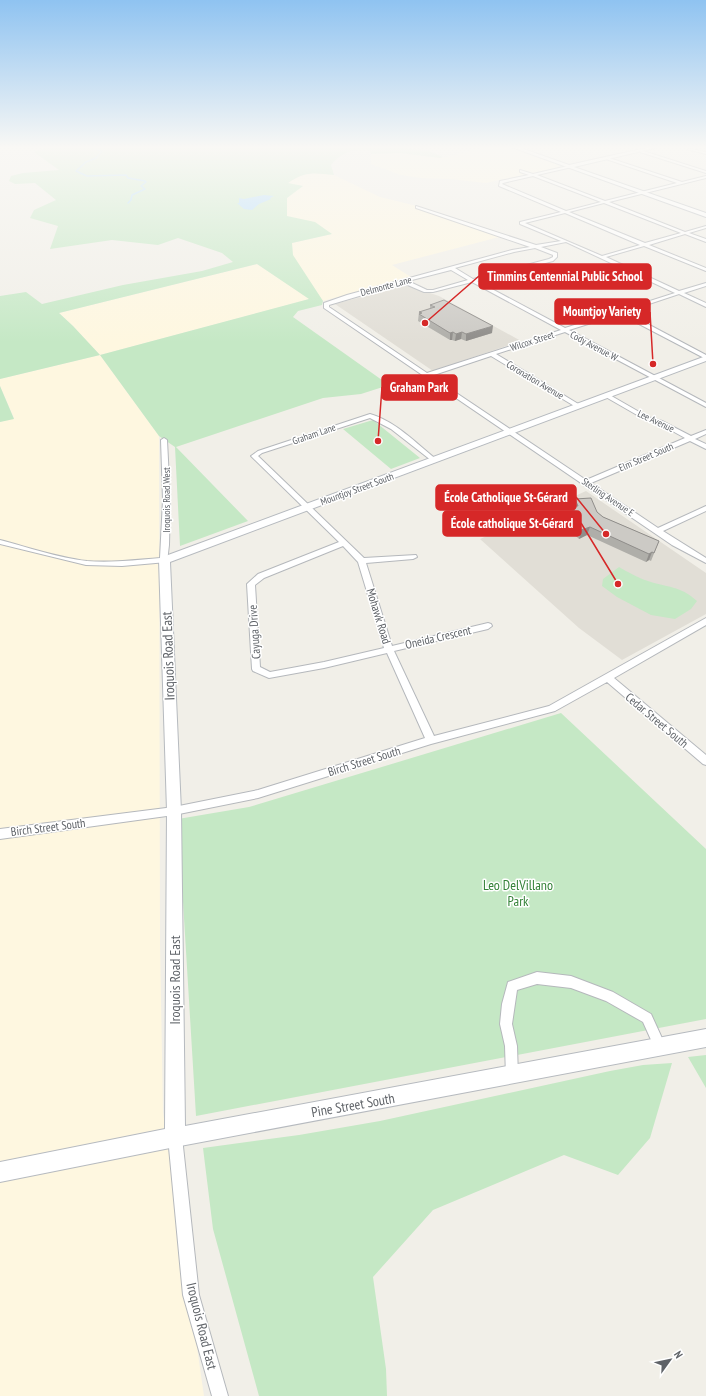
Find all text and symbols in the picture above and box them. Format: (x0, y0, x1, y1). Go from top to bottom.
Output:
callout: Timmins Centennial Public School (479, 264, 651, 289)
text: Timmins Centennial Public School (487, 268, 644, 285)
street label: Delmonte Lane (359, 273, 413, 299)
callout: Mountjoy Variety (555, 299, 650, 324)
text: Mountjoy Variety (563, 303, 642, 320)
street label: Wilcox Street (508, 328, 556, 354)
street label: Cody Avenue W (568, 328, 620, 364)
street label: Coronation Avenue (504, 358, 566, 402)
callout: Graham Park (382, 375, 457, 400)
text: Graham Park (390, 379, 449, 396)
street label: Lee Avenue (636, 407, 676, 435)
street label: Graham Lane (290, 420, 338, 448)
street label: Elm Street South (617, 440, 675, 474)
street label: Iroquois Road West (160, 467, 173, 533)
street label: Mountjoy Street South (319, 470, 395, 508)
street label: Sterling Avenue E (579, 475, 637, 519)
callout: École Catholique St-Gérard (436, 485, 576, 510)
text: École Catholique St-Gérard (444, 489, 568, 506)
callout: École catholique St-Gérard (443, 511, 581, 536)
text: École catholique St-Gérard (451, 515, 573, 532)
street label: Mohawk Road (363, 586, 395, 646)
street label: Cayuga Drive (245, 604, 263, 660)
street label: Iroquois Road East (157, 611, 179, 701)
street label: Oneida Crescent (404, 622, 473, 652)
street label: Cedar Street South (623, 689, 691, 751)
street label: Birch Street South (326, 743, 402, 779)
street label: Birch Street South (10, 815, 86, 839)
park label: Leo DelVillano Park (483, 876, 553, 910)
street label: Iroquois Road East (166, 935, 184, 1025)
street label: Pine Street South (310, 1089, 396, 1121)
street label: Iroquois Road East (182, 1281, 222, 1372)
north arrow (650, 1340, 690, 1380)
text: N (671, 1348, 686, 1361)

